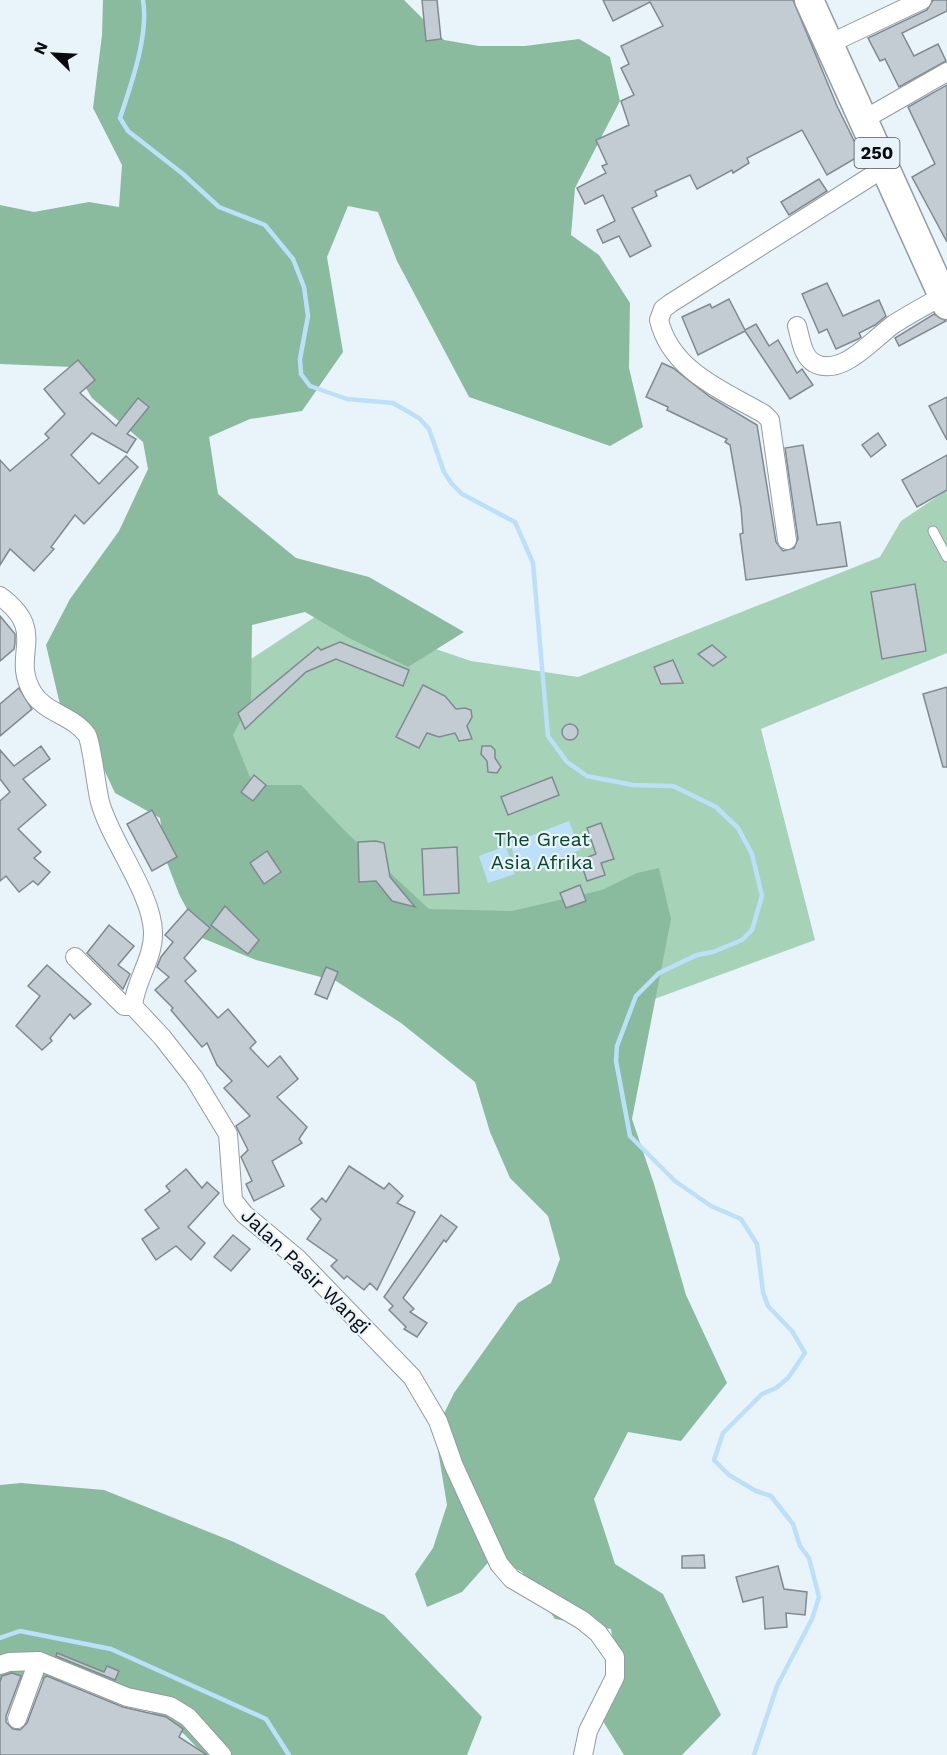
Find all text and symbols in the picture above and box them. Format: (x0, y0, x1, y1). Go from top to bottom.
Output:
north arrow (24, 24, 84, 84)
text: N (30, 39, 52, 57)
road number: 250 (854, 138, 900, 168)
park label: The Great Asia Afrika (491, 827, 593, 874)
street label: Jalan Pasir Wangi (236, 1203, 376, 1339)

